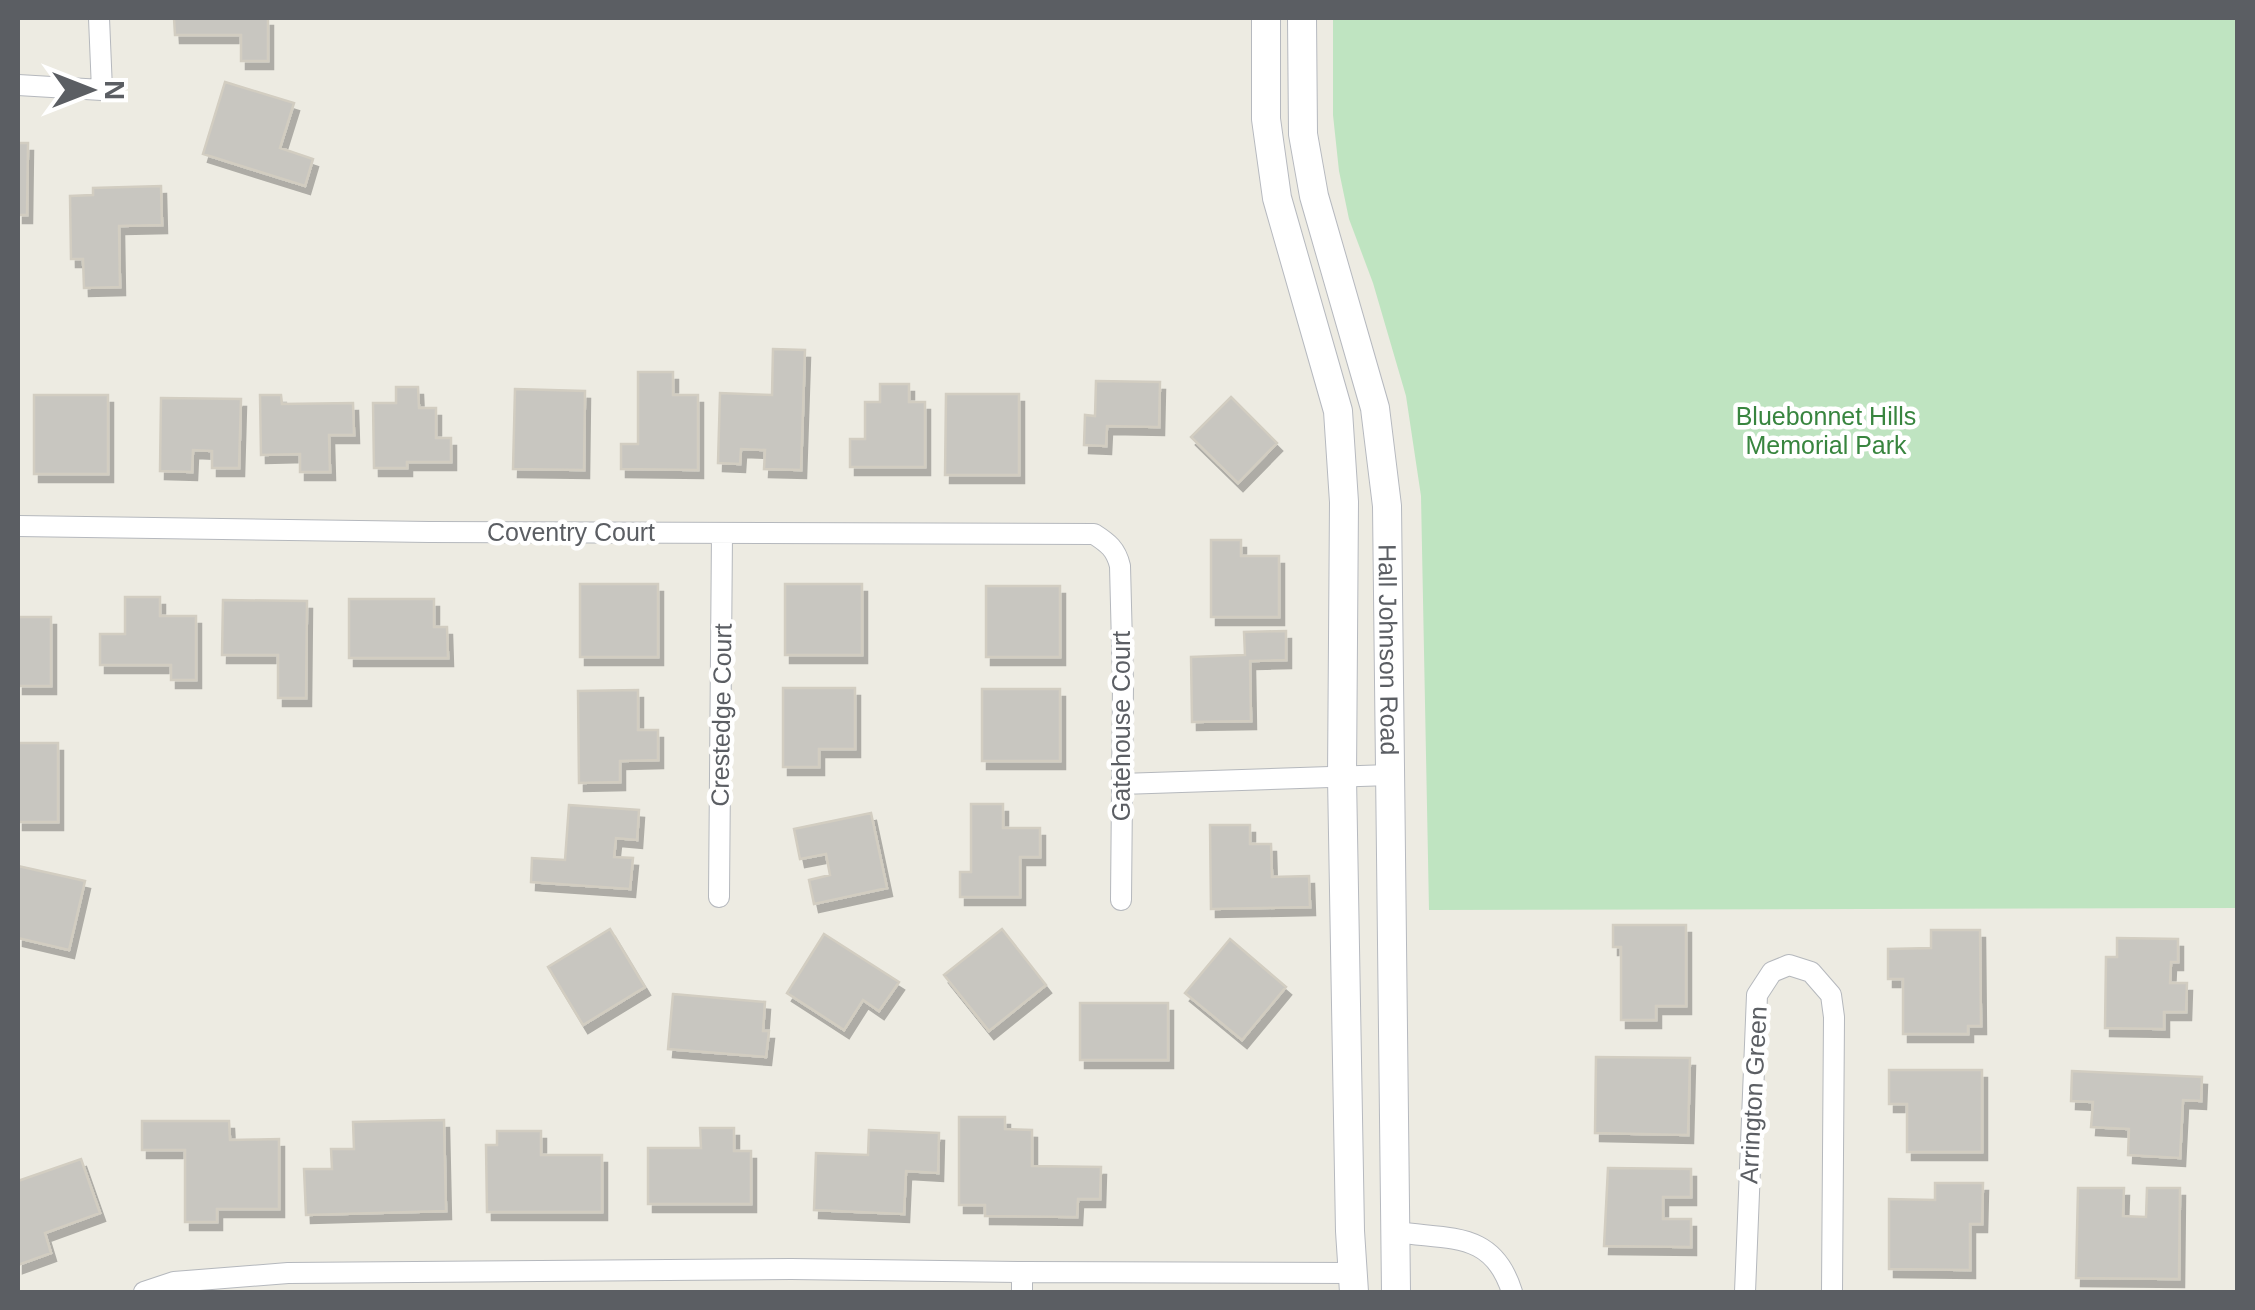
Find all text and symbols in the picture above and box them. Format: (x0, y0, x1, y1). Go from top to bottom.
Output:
north arrow (40, 40, 140, 140)
text: N (99, 80, 130, 100)
park label: Bluebonnet Hills Memorial Park (1736, 402, 1916, 459)
street label: Coventry Court (487, 518, 655, 546)
street label: Hall Johnson Road (1373, 544, 1404, 755)
street label: Crestedge Court (705, 623, 737, 807)
street label: Gatehouse Court (1107, 631, 1135, 821)
street label: Arrington Green (1734, 1005, 1772, 1185)

